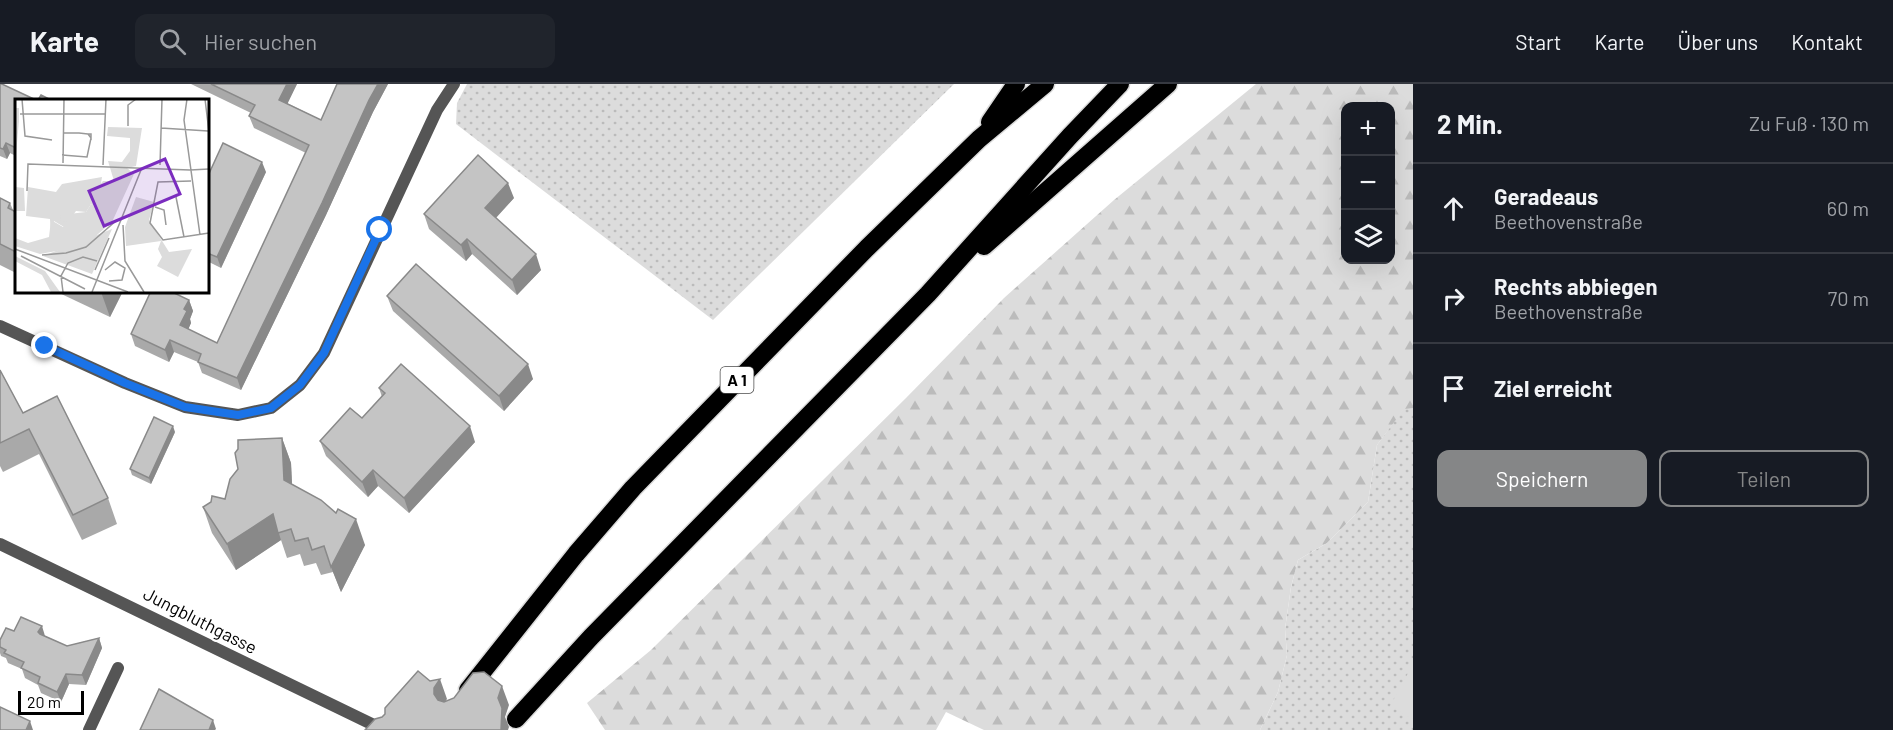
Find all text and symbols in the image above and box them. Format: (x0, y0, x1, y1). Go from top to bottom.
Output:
search box (135, 14, 555, 68)
text: Karte (30, 24, 99, 58)
icon: search (156, 25, 189, 58)
text: Hier suchen (204, 28, 317, 54)
text: Start (1515, 29, 1562, 54)
text: Karte (1595, 29, 1645, 54)
text: Über uns (1678, 29, 1758, 54)
text: Kontakt (1791, 29, 1863, 54)
inset map (15, 99, 208, 292)
map controls (1341, 102, 1395, 264)
button: + (1341, 102, 1395, 156)
text: 2 Min. (1437, 108, 1503, 139)
text: Zu Fuß · 130 m (1749, 111, 1869, 135)
button: − (1341, 156, 1395, 210)
text: Geradeaus (1494, 183, 1598, 209)
icon: ahead (1437, 192, 1470, 225)
text: 60 m (1827, 196, 1869, 220)
text: Beethovenstraße (1494, 209, 1643, 233)
button: layers (1341, 210, 1395, 264)
route start (366, 216, 392, 242)
text: Rechts abbiegen (1494, 273, 1657, 299)
icon: right (1437, 282, 1470, 315)
text: 70 m (1828, 286, 1869, 310)
text: Beethovenstraße (1494, 299, 1643, 323)
route end (31, 332, 57, 358)
road number: A 1 (720, 367, 754, 393)
icon: arrive (1437, 372, 1470, 405)
text: Ziel erreicht (1494, 375, 1612, 401)
button: Speichern (1437, 450, 1647, 507)
button: Teilen (1659, 450, 1869, 507)
street label: Jungbluthgasse (140, 582, 261, 658)
scale bar (18, 688, 84, 716)
text: 20 m (27, 692, 61, 711)

